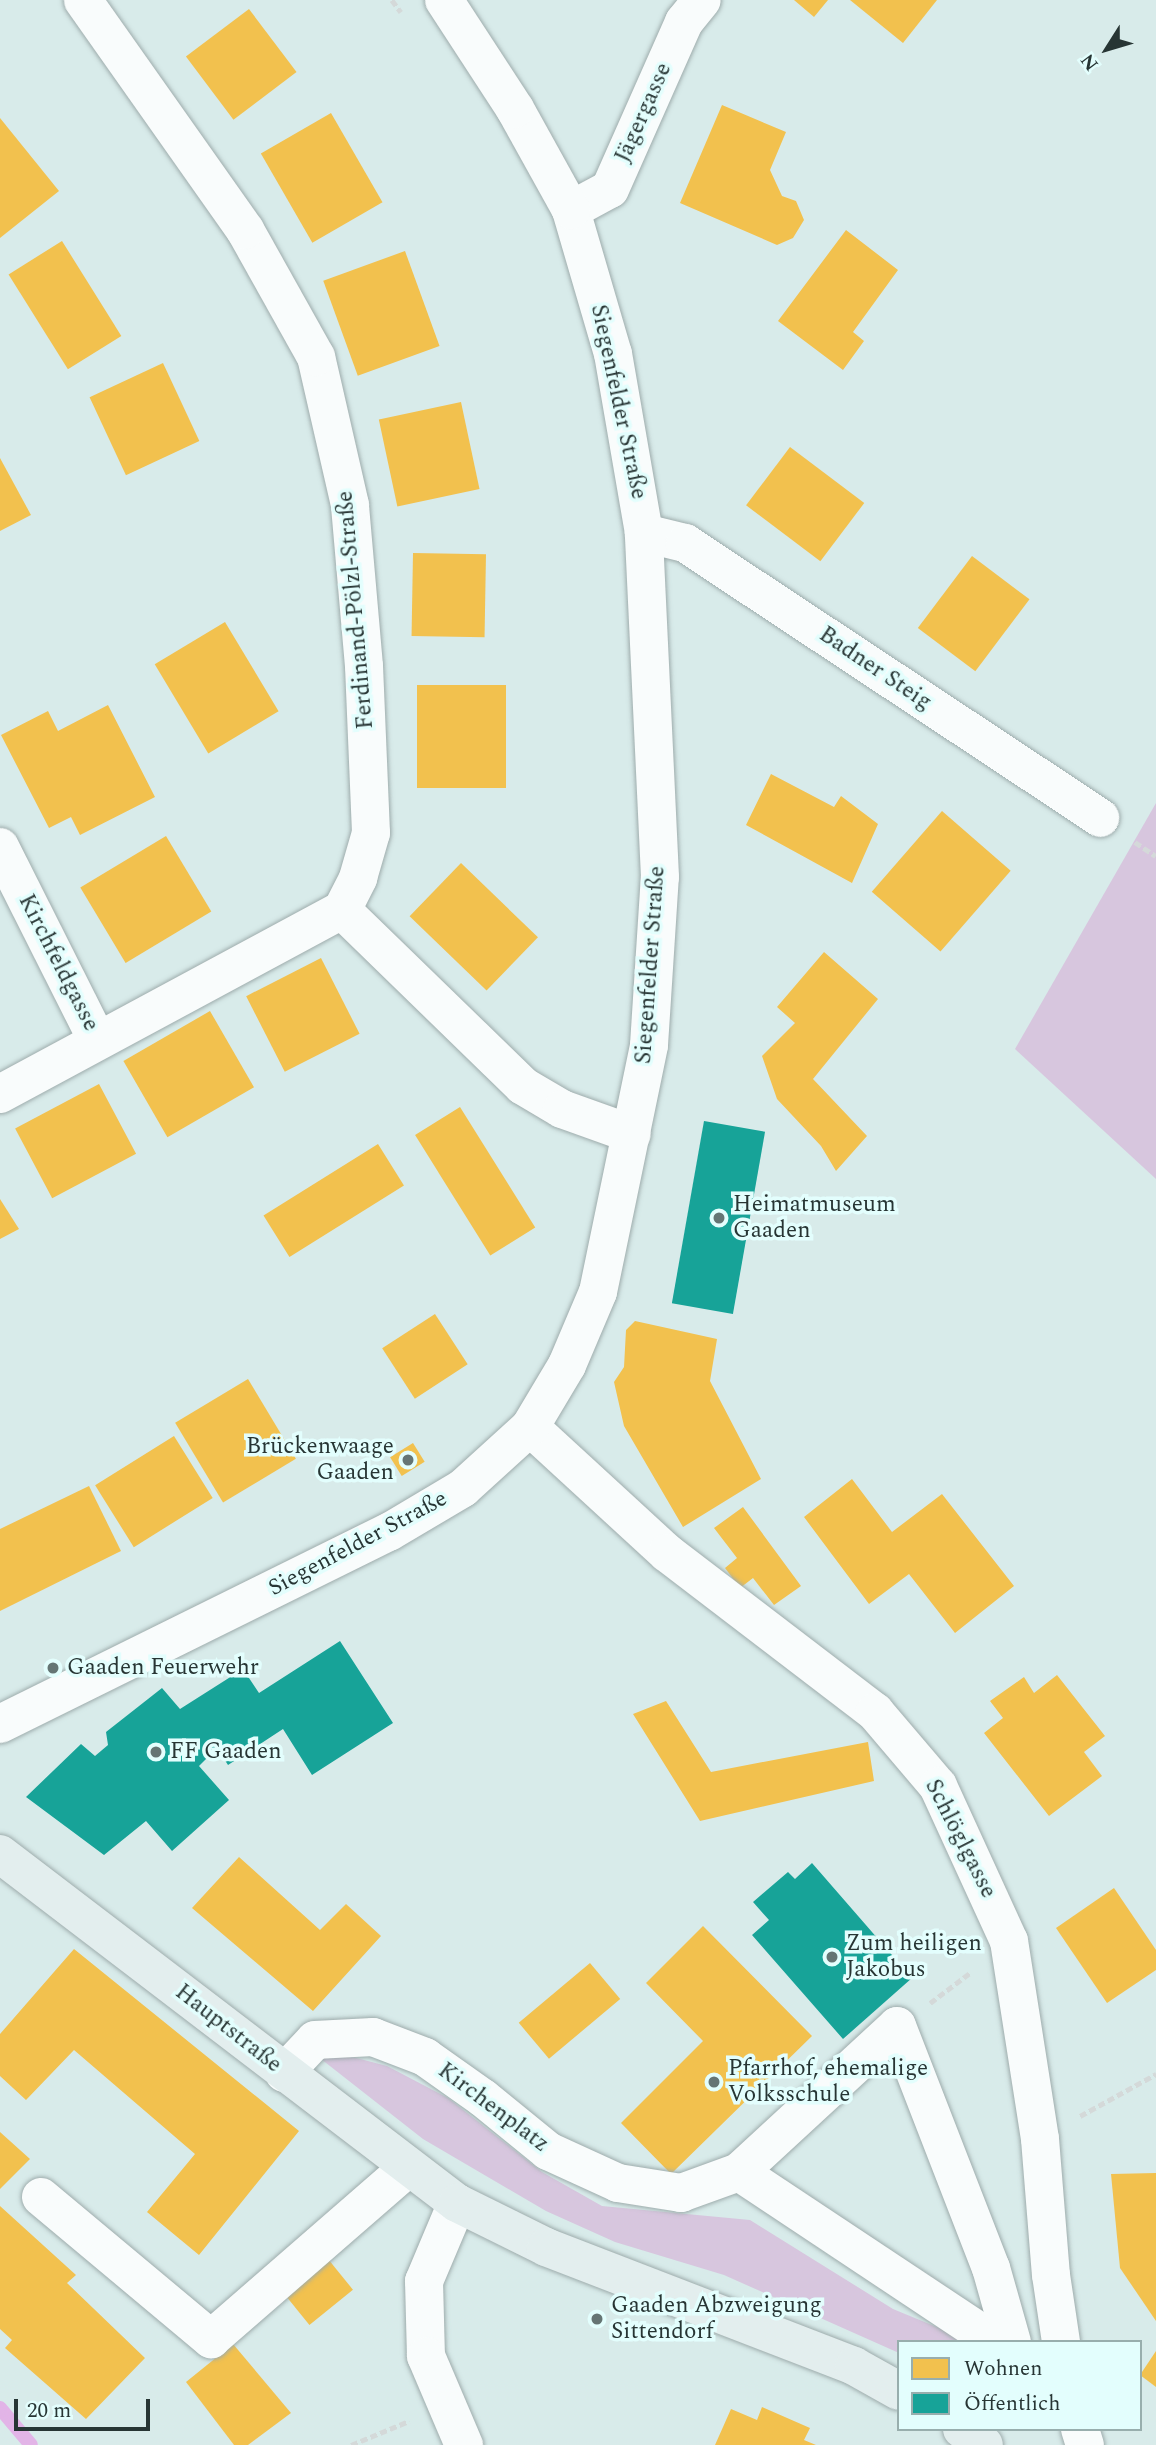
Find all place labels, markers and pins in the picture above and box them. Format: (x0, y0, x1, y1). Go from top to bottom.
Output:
place label: Heimatmuseum Gaaden (733, 1191, 896, 1245)
marker: Heimatmuseum Gaaden (711, 1210, 727, 1226)
place label: Brückenwaage Gaaden (246, 1433, 394, 1487)
marker: Brückenwaage Gaaden (400, 1452, 416, 1468)
place label: Gaaden Feuerwehr (67, 1654, 259, 1682)
marker: Gaaden Feuerwehr (45, 1660, 61, 1676)
place label: FF Gaaden (170, 1738, 282, 1766)
marker: FF Gaaden (148, 1744, 164, 1760)
place label: Zum heiligen Jakobus (846, 1930, 982, 1984)
marker: Zum heiligen Jakobus (824, 1949, 840, 1965)
place label: Pfarrhof, ehemalige Volksschule (728, 2055, 928, 2109)
marker: Pfarrhof, ehemalige Volksschule (706, 2074, 722, 2090)
place label: Gaaden Abzweigung Sittendorf (611, 2292, 822, 2346)
marker: Gaaden Abzweigung Sittendorf (589, 2311, 605, 2327)

